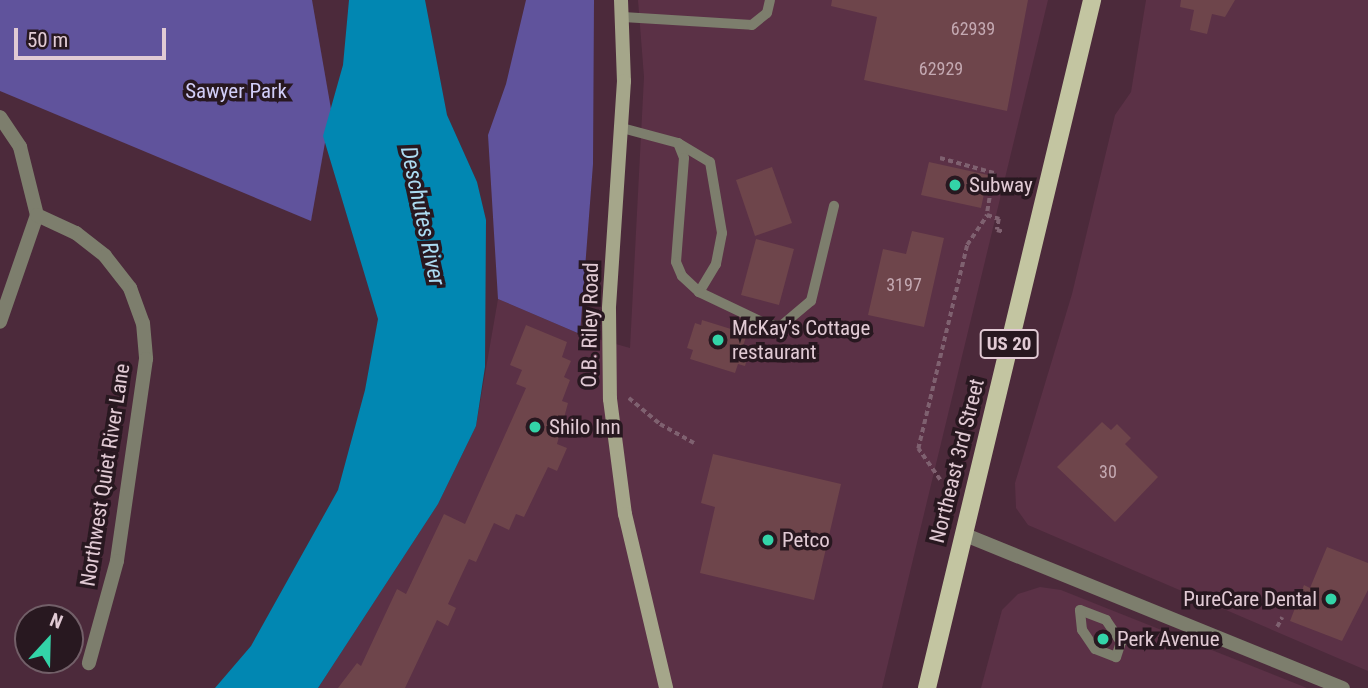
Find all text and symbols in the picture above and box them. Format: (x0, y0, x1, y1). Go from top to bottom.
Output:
scale bar (18, 14, 170, 58)
house number: 62939 (951, 18, 995, 40)
text: 50 m (27, 28, 68, 52)
house number: 62929 (919, 58, 963, 80)
park label: Sawyer Park (185, 78, 287, 104)
water label: Deschutes River (394, 144, 450, 288)
place label: Subway (969, 172, 1033, 198)
marker: Subway (947, 177, 963, 193)
street label: O.B. Riley Road (576, 262, 604, 388)
house number: 3197 (886, 274, 922, 296)
place label: McKay’s Cottage restaurant (732, 315, 870, 365)
road number: US 20 (979, 328, 1039, 360)
marker: McKay’s Cottage restaurant (710, 332, 726, 348)
street label: Northwest Quiet River Lane (75, 362, 135, 588)
street label: Northeast 3rd Street (924, 376, 990, 546)
place label: Shilo Inn (549, 414, 621, 440)
marker: Shilo Inn (527, 419, 543, 435)
house number: 30 (1099, 461, 1117, 483)
place label: Petco (782, 527, 830, 553)
marker: Petco (760, 532, 776, 548)
place label: PureCare Dental (1183, 586, 1317, 612)
marker: PureCare Dental (1323, 591, 1339, 607)
north arrow (14, 604, 84, 674)
text: N (47, 608, 66, 634)
place label: Perk Avenue (1117, 626, 1219, 652)
marker: Perk Avenue (1095, 631, 1111, 647)

